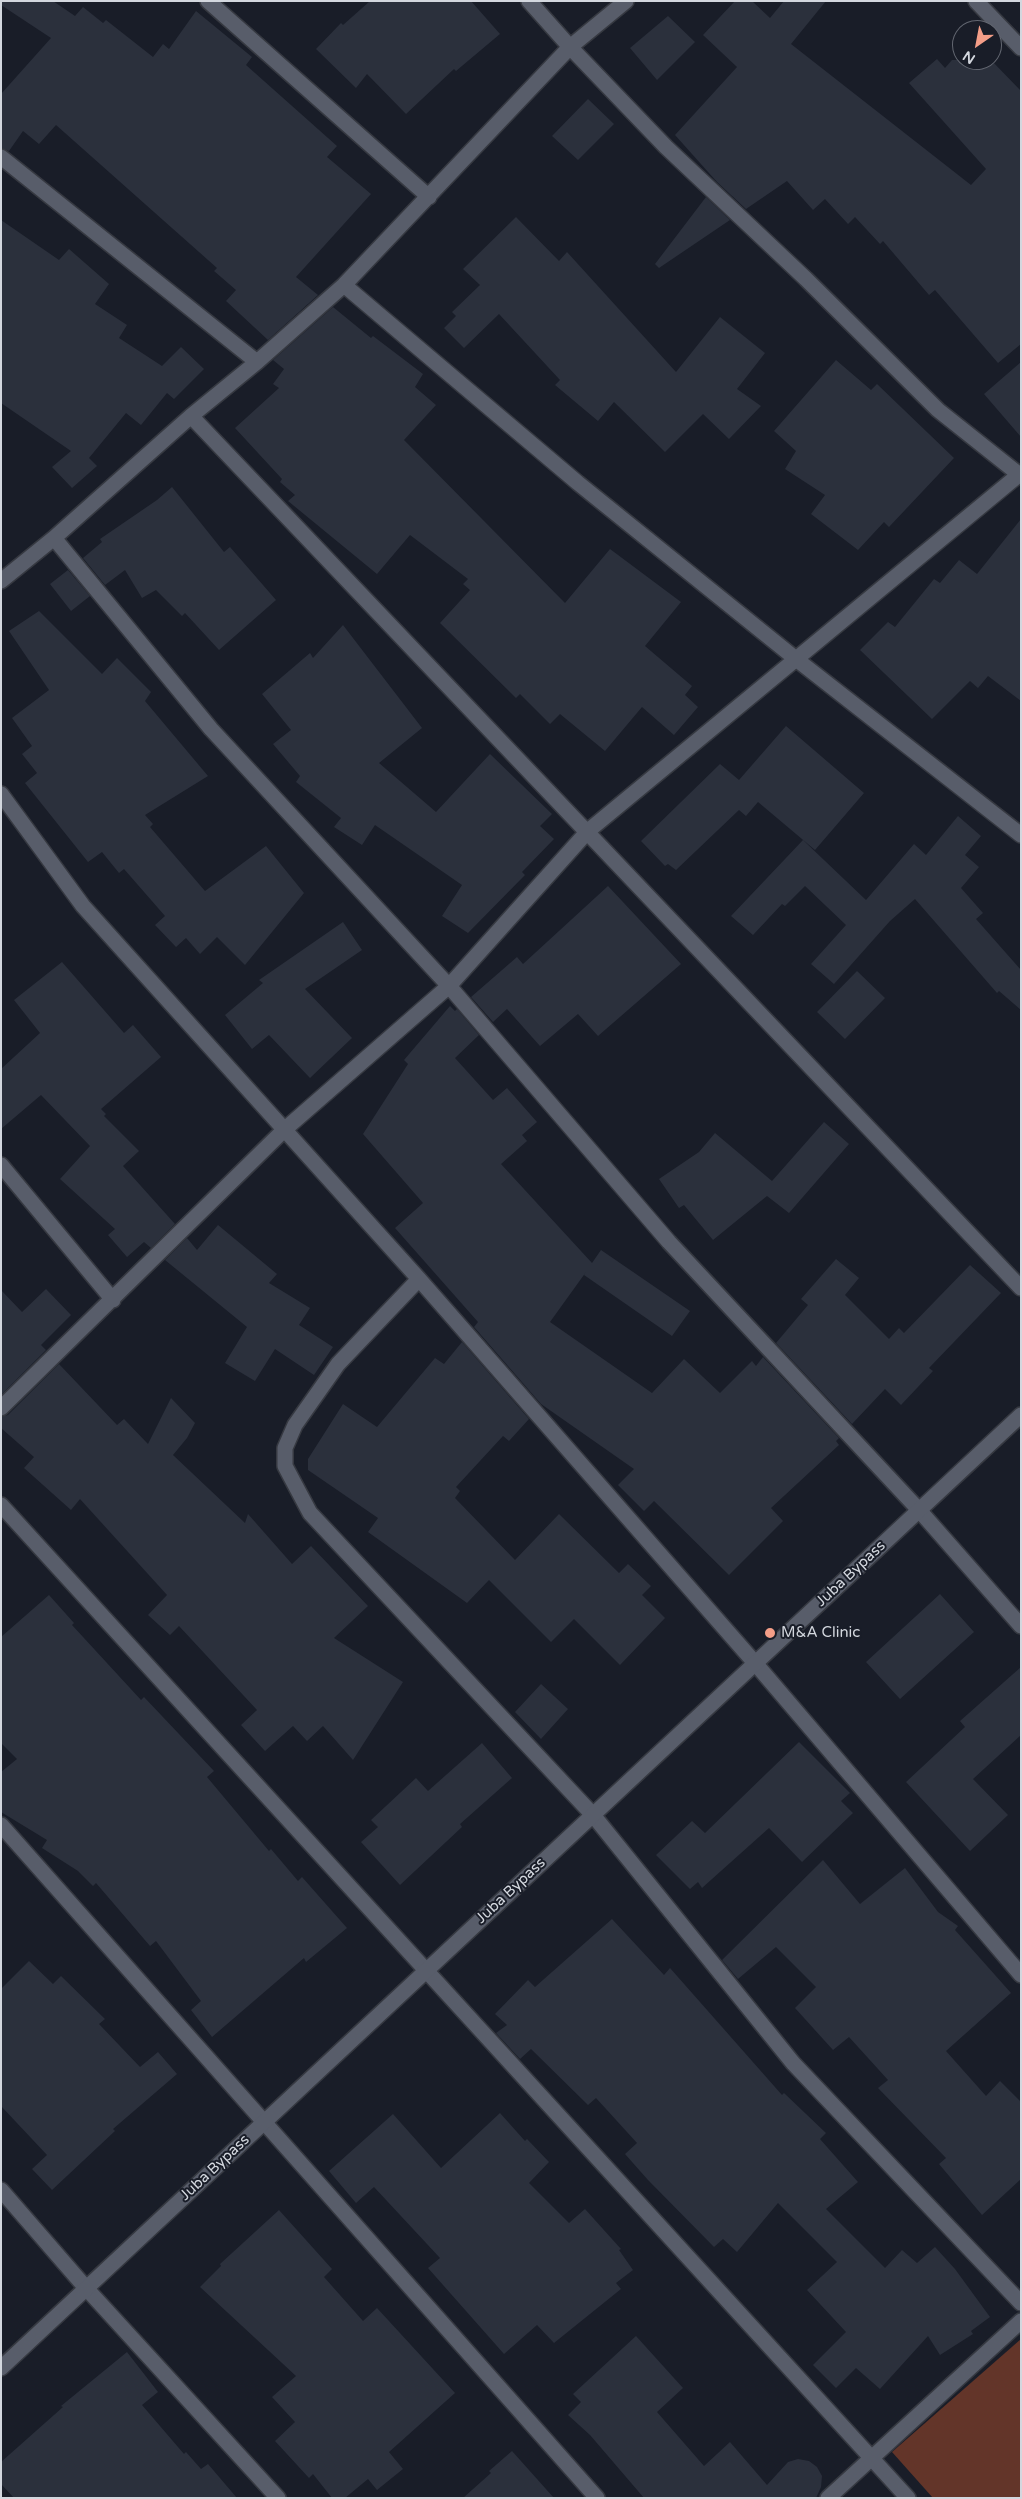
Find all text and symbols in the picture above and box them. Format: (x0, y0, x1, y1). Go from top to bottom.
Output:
north arrow (952, 20, 1002, 70)
text: N (960, 47, 978, 67)
street label: Juba Bypass (813, 1537, 889, 1611)
place label: M&A Clinic (781, 1624, 860, 1642)
marker: M&A Clinic (763, 1626, 777, 1640)
street label: Juba Bypass (473, 1854, 549, 1928)
street label: Juba Bypass (177, 2131, 253, 2205)

